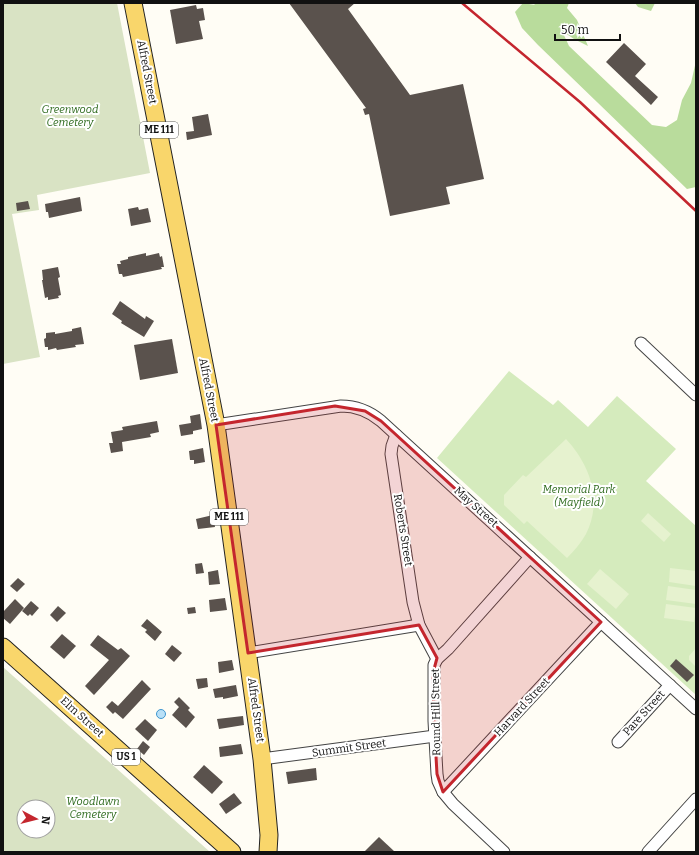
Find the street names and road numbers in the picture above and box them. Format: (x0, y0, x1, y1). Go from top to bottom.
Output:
street label: Alfred Street (134, 39, 160, 105)
road number: ME 111 (140, 122, 178, 138)
street label: Alfred Street (196, 357, 222, 423)
street label: May Street (451, 484, 501, 530)
street label: Roberts Street (391, 493, 415, 567)
road number: ME 111 (210, 509, 248, 525)
street label: Round Hill Street (429, 668, 443, 756)
street label: Harvard Street (491, 675, 553, 739)
street label: Alfred Street (245, 677, 267, 743)
street label: Pare Street (620, 688, 668, 738)
street label: Elm Street (58, 694, 106, 740)
street label: Summit Street (311, 736, 387, 760)
road number: US 1 (112, 749, 140, 765)

